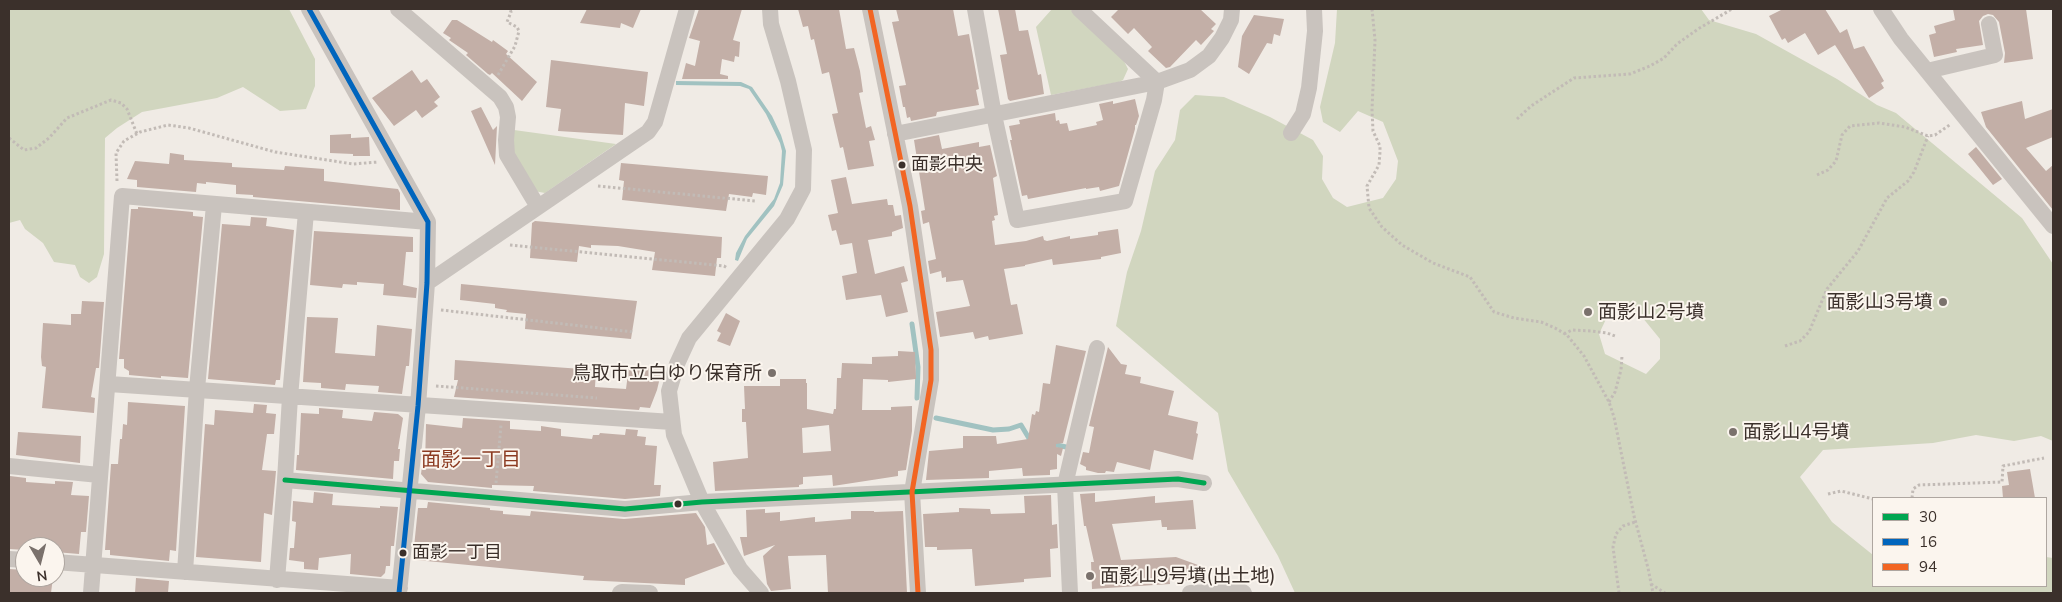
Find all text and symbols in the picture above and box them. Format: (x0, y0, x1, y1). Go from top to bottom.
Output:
place label: 面影中央 (911, 154, 983, 176)
marker: 面影中央 (897, 160, 907, 170)
place label: 面影山3号墳 (1827, 291, 1933, 313)
marker: 面影山3号墳 (1937, 296, 1949, 308)
place label: 面影山2号墳 (1598, 301, 1704, 323)
marker: 面影山2号墳 (1582, 306, 1594, 318)
place label: 鳥取市立白ゆり保育所 (572, 362, 762, 384)
marker: 鳥取市立白ゆり保育所 (766, 367, 778, 379)
place label: 面影山4号墳 (1743, 421, 1849, 443)
marker: 面影山4号墳 (1727, 426, 1739, 438)
district label: 面影一丁目 (421, 448, 521, 472)
legend (1872, 497, 2047, 587)
unlabelled marker (673, 499, 683, 509)
text: 30 (1919, 507, 1937, 526)
text: 16 (1919, 532, 1937, 551)
north arrow (15, 537, 65, 587)
place label: 面影一丁目 (412, 542, 502, 564)
marker: 面影一丁目 (398, 548, 408, 558)
text: 94 (1919, 557, 1937, 576)
place label: 面影山9号墳(出土地) (1100, 565, 1275, 587)
text: N (35, 566, 48, 586)
marker: 面影山9号墳(出土地) (1084, 570, 1096, 582)

